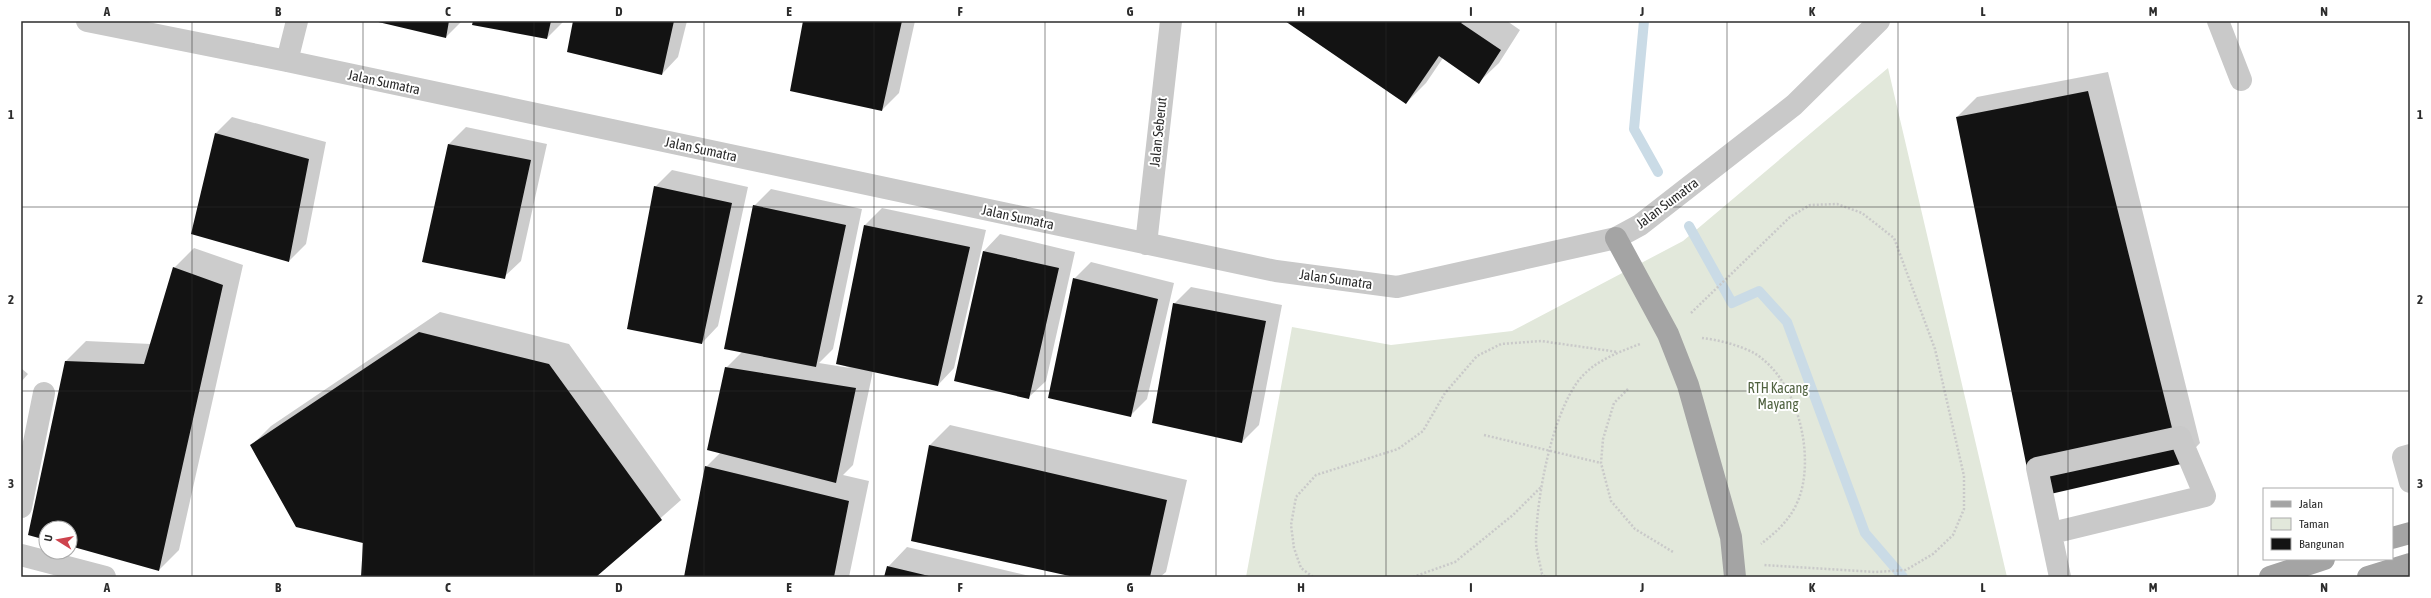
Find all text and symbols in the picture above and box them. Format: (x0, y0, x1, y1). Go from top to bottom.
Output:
text: A (103, 4, 111, 19)
text: B (275, 4, 282, 19)
text: C (445, 4, 451, 19)
text: D (615, 4, 623, 19)
text: E (786, 4, 792, 19)
text: F (957, 4, 963, 19)
text: G (1127, 4, 1134, 19)
text: H (1297, 4, 1305, 19)
text: I (1469, 4, 1473, 19)
text: J (1639, 4, 1644, 19)
text: K (1809, 4, 1816, 19)
text: L (1980, 4, 1986, 19)
text: M (2149, 4, 2158, 19)
text: N (2320, 4, 2328, 19)
street label: Jalan Sumatra (346, 67, 422, 97)
street label: Jalan Seberut (1146, 96, 1170, 168)
text: 1 (8, 107, 14, 122)
text: 1 (2417, 107, 2423, 122)
street label: Jalan Sumatra (663, 134, 739, 164)
street label: Jalan Sumatra (1633, 174, 1701, 232)
street label: Jalan Sumatra (980, 202, 1056, 232)
street label: Jalan Sumatra (1298, 266, 1374, 292)
text: 2 (8, 292, 14, 307)
text: 2 (2417, 292, 2423, 307)
park label: RTH Kacang Mayang (1748, 380, 1808, 412)
text: 3 (8, 476, 14, 491)
text: 3 (2417, 476, 2423, 491)
legend (2263, 488, 2393, 560)
text: Jalan (2299, 497, 2323, 511)
text: Taman (2299, 517, 2329, 531)
north arrow (38, 520, 78, 560)
text: U (42, 534, 55, 542)
text: Bangunan (2299, 537, 2344, 551)
text: A (103, 580, 111, 595)
text: B (275, 580, 282, 595)
text: C (445, 580, 451, 595)
text: D (615, 580, 623, 595)
text: E (786, 580, 792, 595)
text: F (957, 580, 963, 595)
text: G (1127, 580, 1134, 595)
text: H (1297, 580, 1305, 595)
text: I (1469, 580, 1473, 595)
text: J (1639, 580, 1644, 595)
text: K (1809, 580, 1816, 595)
text: L (1980, 580, 1986, 595)
text: M (2149, 580, 2158, 595)
text: N (2320, 580, 2328, 595)

